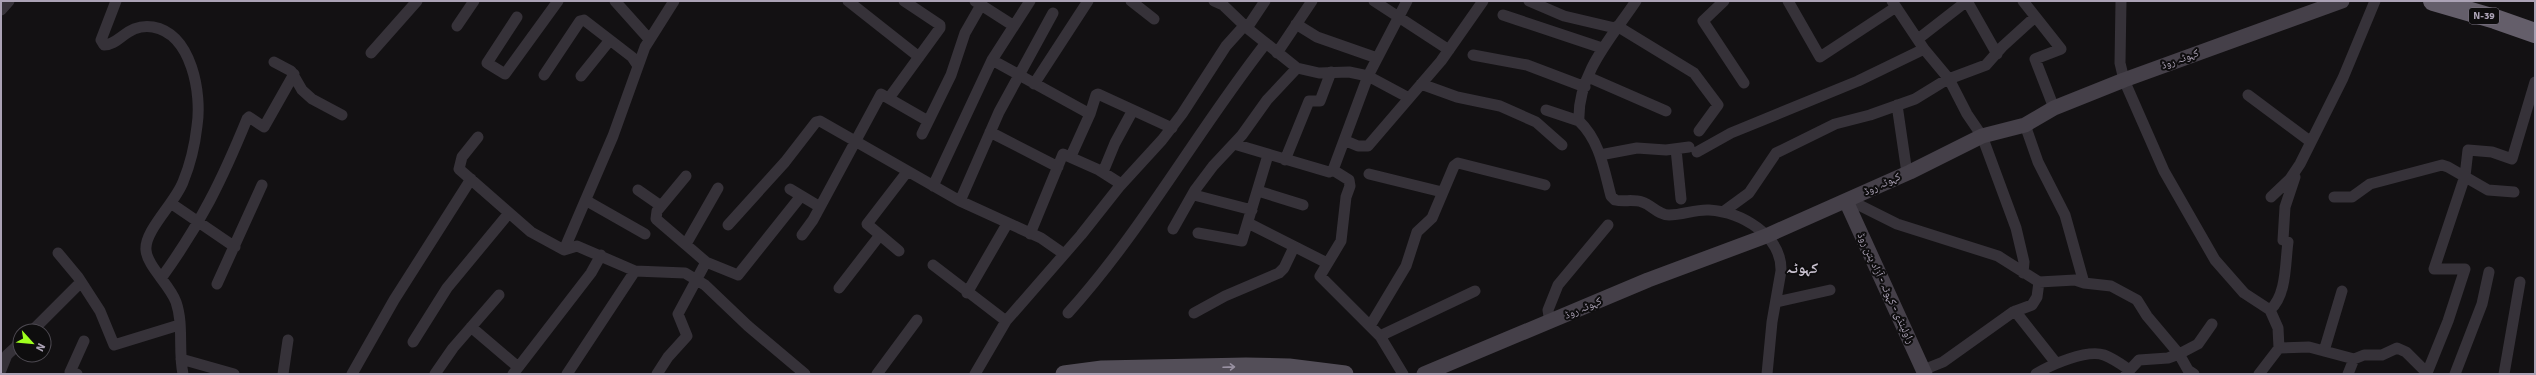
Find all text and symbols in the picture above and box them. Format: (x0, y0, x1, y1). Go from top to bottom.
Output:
road number: N-39 (2469, 8, 2499, 24)
street label: کہوٹہ روڈ (2159, 46, 2201, 72)
street label: کہوٹہ روڈ (1861, 170, 1903, 198)
street label: راولپنڈی - کہوٹہ - آزاد پتن روڈ (1854, 230, 1917, 346)
district label: کہوٹہ (1786, 259, 1818, 277)
street label: کہوٹہ روڈ (1562, 294, 1604, 322)
north arrow (12, 323, 52, 363)
text: N (33, 341, 48, 354)
one-way arrow (1222, 363, 1235, 370)

